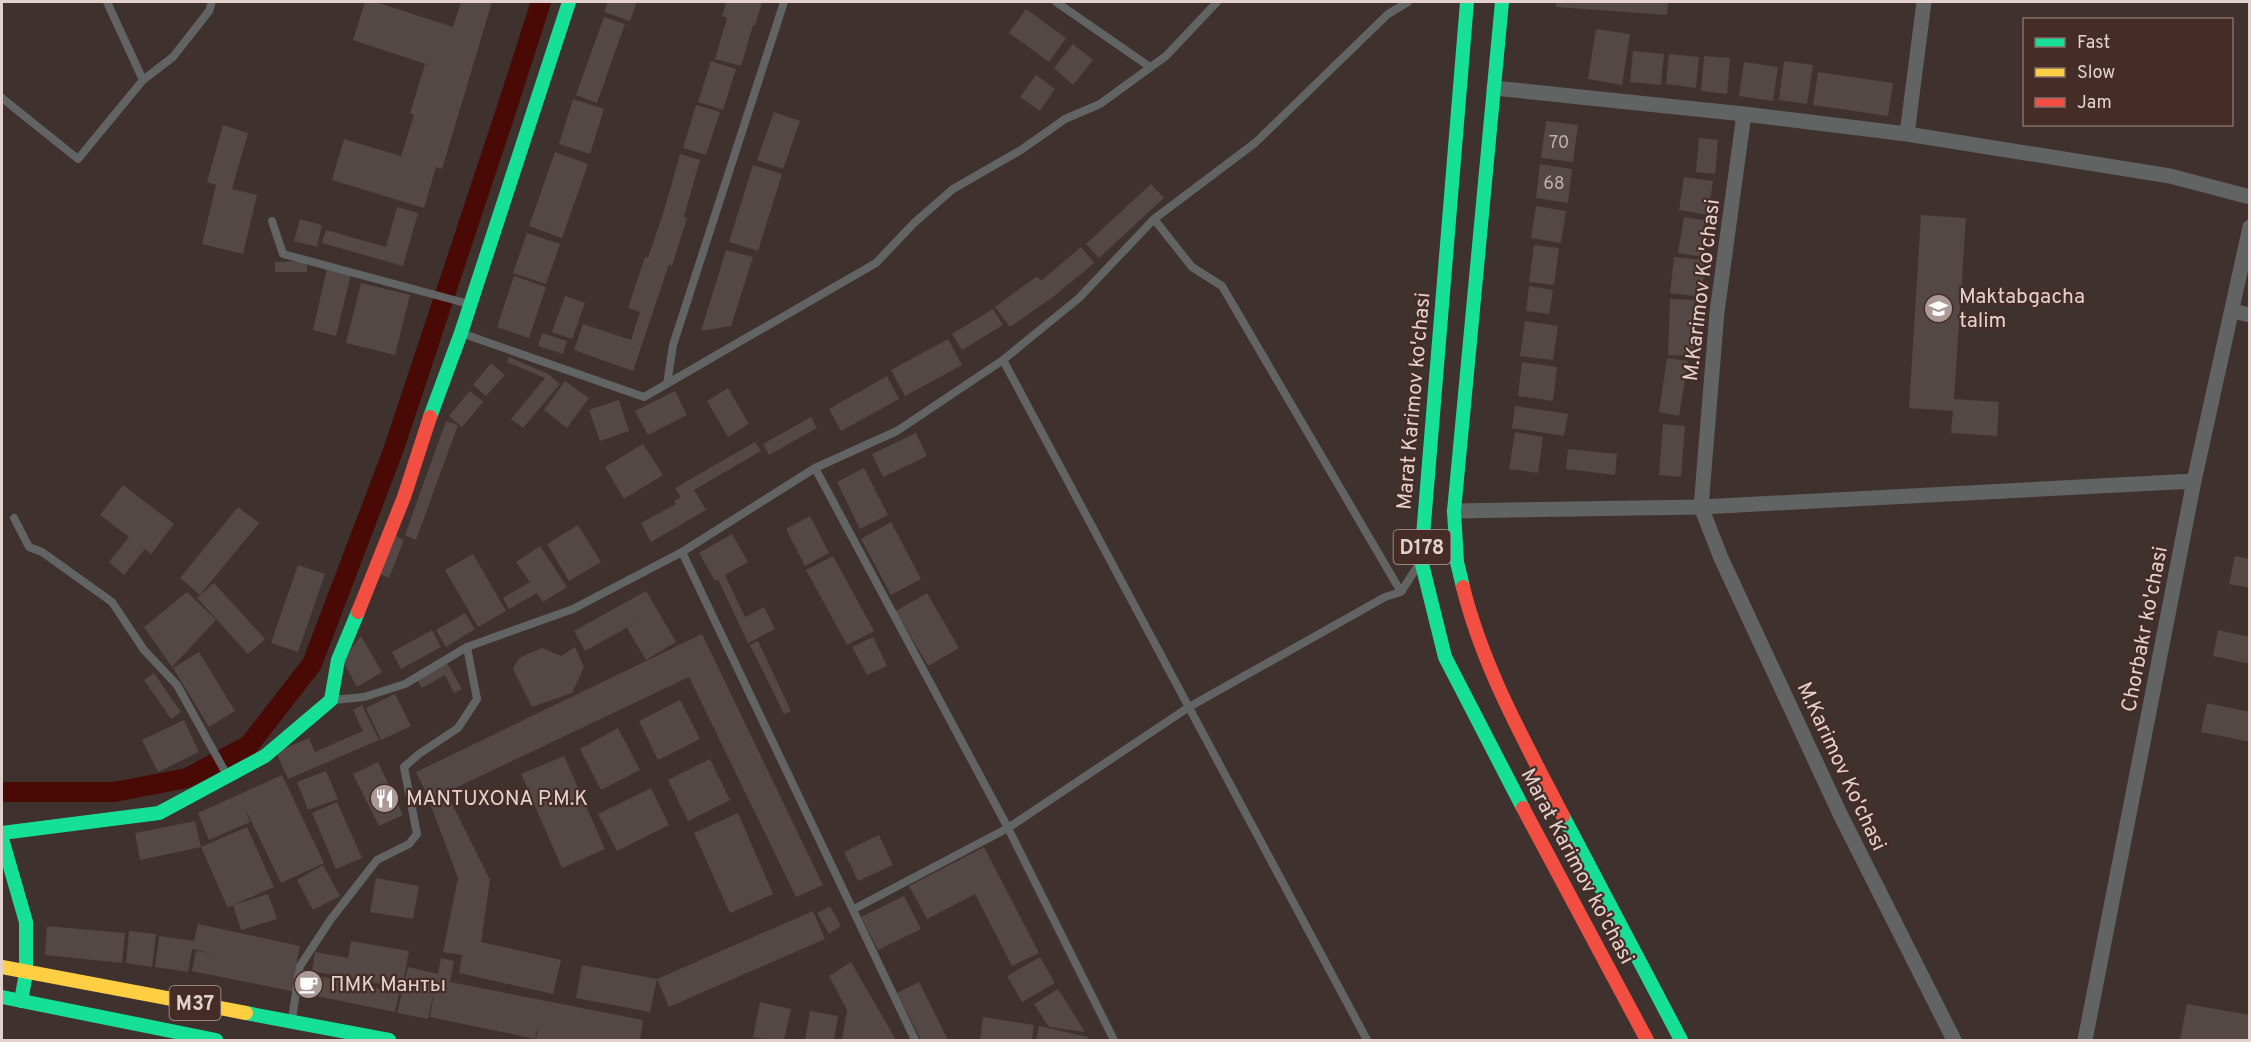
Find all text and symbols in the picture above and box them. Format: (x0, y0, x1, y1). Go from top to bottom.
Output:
legend (2023, 18, 2233, 126)
text: Fast (2077, 32, 2110, 55)
text: Slow (2077, 62, 2115, 85)
text: Jam (2077, 92, 2112, 115)
house number: 70 (1549, 132, 1569, 155)
house number: 68 (1543, 173, 1565, 196)
street label: M.Karimov Ko'chasi (1678, 198, 1727, 383)
place label: Maktabgacha talim (1959, 284, 2085, 335)
street label: Marat Karimov ko'chasi (1392, 291, 1437, 511)
school or university icon: Maktabgacha talim (1922, 292, 1954, 324)
road number: D178 (1394, 530, 1450, 564)
street label: Chorbakr ko'chasi (2116, 544, 2175, 714)
street label: M.Karimov Ko'chasi (1790, 678, 1892, 855)
street label: Marat Karimov ko'chasi (1514, 764, 1640, 969)
restaurant icon: MANTUXONA P.M.K (369, 782, 401, 814)
place label: MANTUXONA P.M.K (406, 786, 588, 813)
cafe icon: ПМК Манты (293, 968, 325, 1000)
place label: ПМК Манты (330, 972, 446, 999)
road number: M37 (170, 986, 220, 1020)

